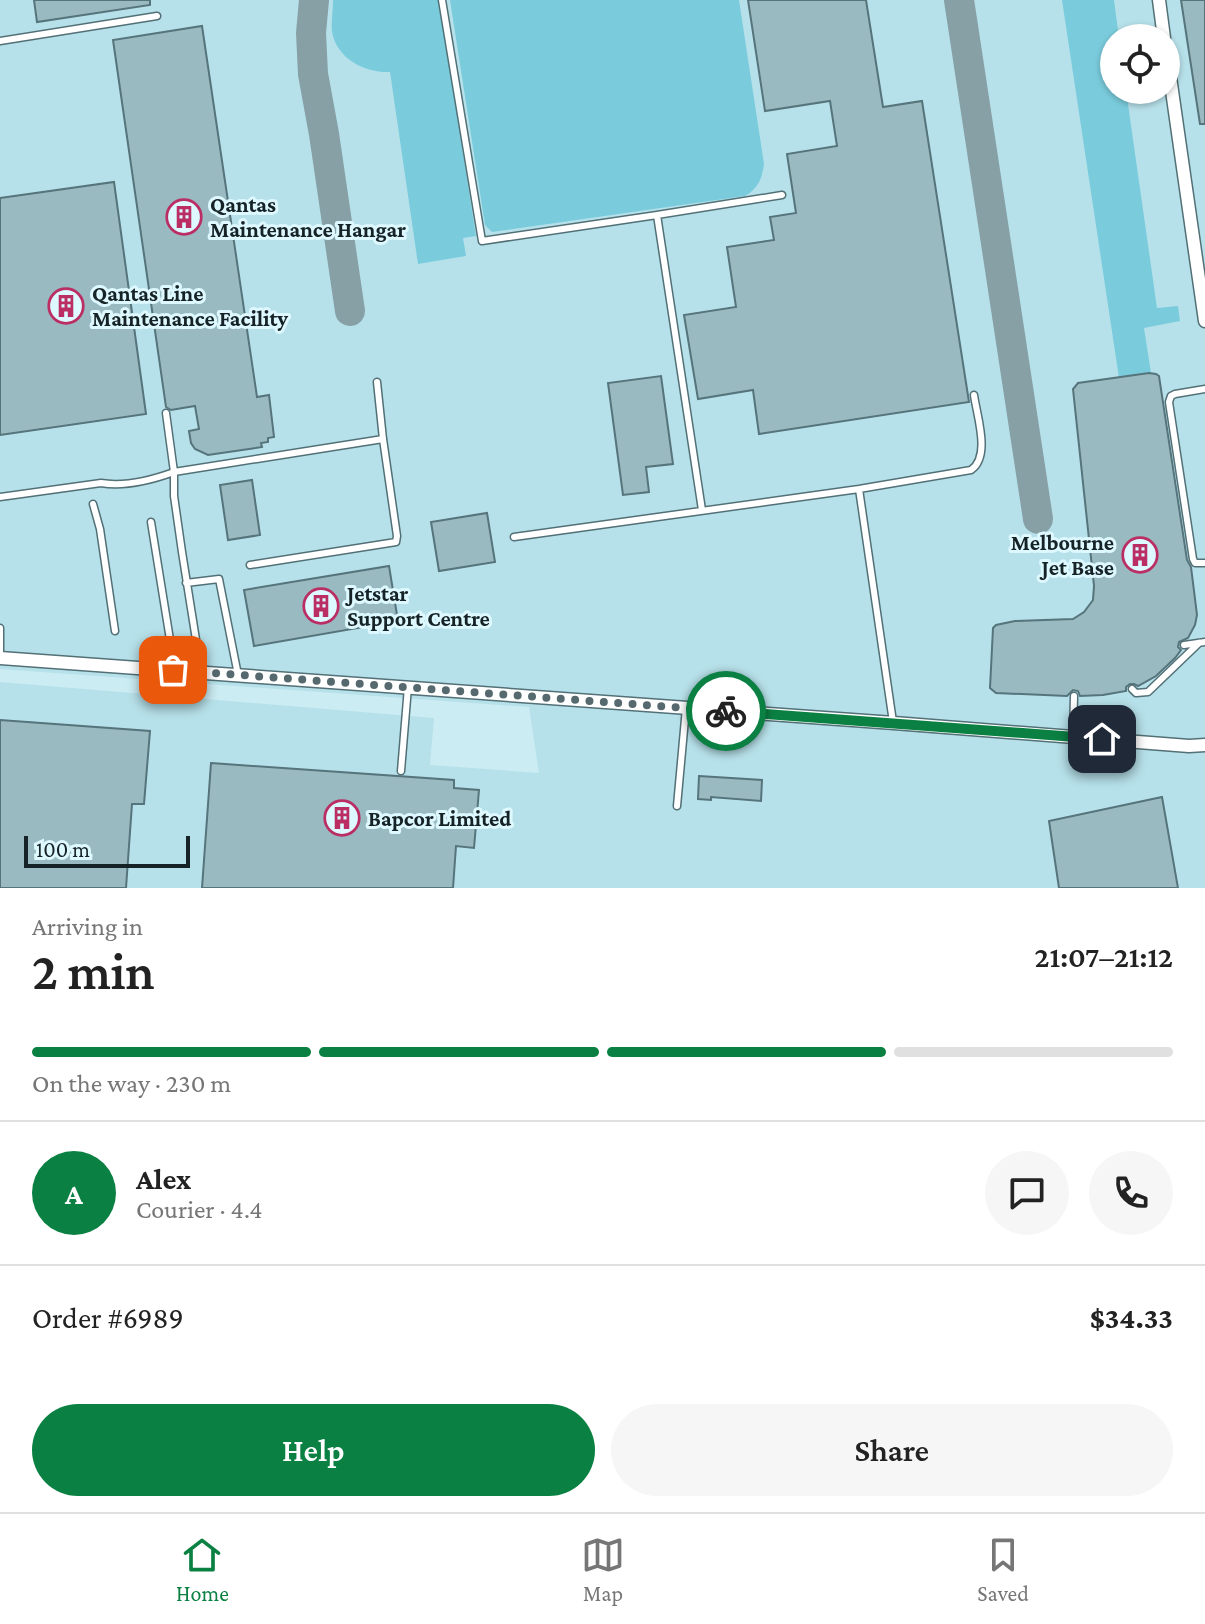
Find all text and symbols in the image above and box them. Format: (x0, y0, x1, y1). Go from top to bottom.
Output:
map controls (1100, 24, 1180, 104)
button: locate (1100, 24, 1180, 104)
place label: Qantas Maintenance Hangar (210, 192, 406, 242)
building icon: Qantas Maintenance Hangar (165, 198, 203, 236)
place label: Qantas Line Maintenance Facility (92, 281, 288, 331)
building icon: Qantas Line Maintenance Facility (47, 287, 85, 325)
place label: Melbourne Jet Base (1011, 530, 1114, 580)
building icon: Melbourne Jet Base (1121, 536, 1159, 574)
place label: Jetstar Support Centre (345, 581, 490, 631)
building icon: Jetstar Support Centre (302, 587, 340, 625)
pin (139, 636, 207, 704)
icon: bag (151, 648, 195, 692)
courier (686, 671, 766, 751)
icon: bike (704, 689, 748, 733)
pin (1068, 705, 1136, 773)
icon: home (1080, 717, 1124, 761)
building icon: Bapcor Limited (323, 799, 361, 837)
place label: Bapcor Limited (368, 806, 511, 831)
scale bar (24, 832, 190, 868)
text: 100 m (36, 837, 90, 862)
text: Arriving in (32, 912, 143, 941)
text: 21:07–21:12 (1035, 940, 1173, 973)
text: 2 min (32, 942, 155, 1000)
text: On the way · 230 m (32, 1069, 231, 1098)
button: chat (985, 1151, 1069, 1235)
button: phone (1089, 1151, 1173, 1235)
text: Alex (136, 1162, 191, 1195)
text: A (65, 1177, 83, 1210)
text: Courier · 4.4 (136, 1195, 262, 1224)
text: Order #6989 (32, 1301, 184, 1334)
text: $34.33 (1090, 1301, 1173, 1334)
button: Help (32, 1404, 595, 1496)
button: Share (611, 1404, 1173, 1496)
tab: Home (176, 1533, 229, 1606)
tab: Map (581, 1533, 625, 1606)
tab: Saved (977, 1533, 1029, 1606)

